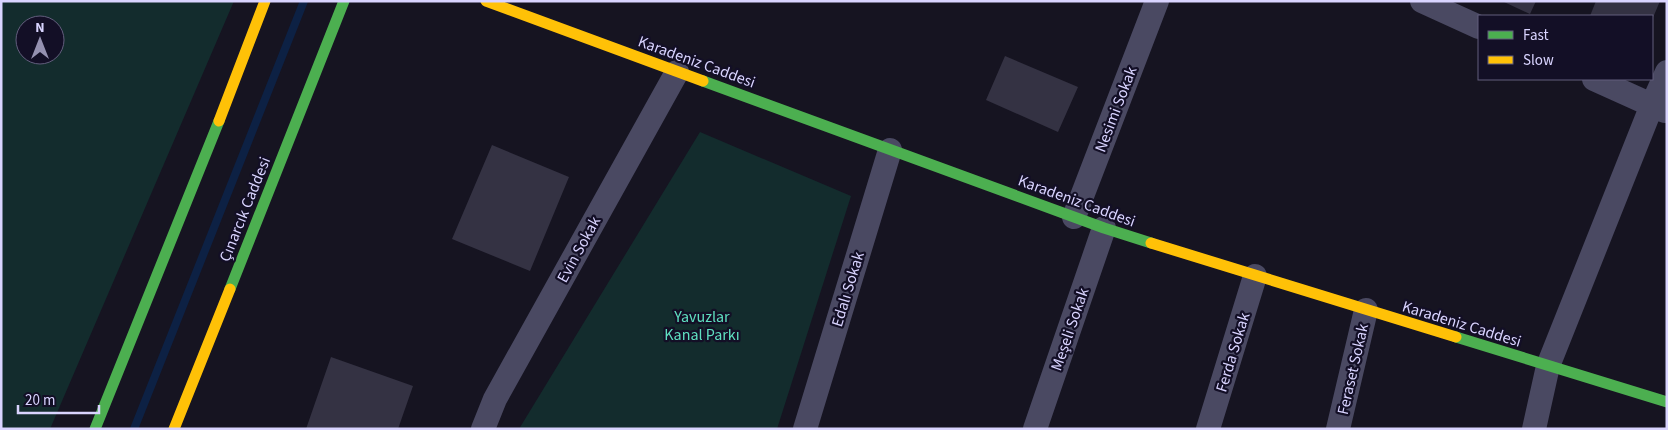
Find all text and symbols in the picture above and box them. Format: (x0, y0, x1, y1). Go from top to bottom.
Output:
north arrow (15, 15, 65, 65)
legend (1478, 15, 1653, 80)
text: N (35, 18, 45, 38)
text: Fast (1523, 25, 1549, 46)
street label: Karadeniz Caddesi (635, 30, 758, 93)
text: Slow (1523, 50, 1554, 71)
street label: Nesimi Sokak (1089, 63, 1142, 155)
street label: Çınarcık Caddesi (214, 154, 276, 265)
street label: Karadeniz Caddesi (1015, 169, 1138, 232)
street label: Evin Sokak (552, 212, 606, 287)
street label: Edalı Sokak (826, 249, 870, 330)
street label: Meşeli Sokak (1045, 285, 1094, 374)
street label: Karadeniz Caddesi (1399, 295, 1524, 353)
park label: Yavuzlar Kanal Parkı (664, 306, 740, 346)
street label: Ferda Sokak (1210, 310, 1256, 395)
street label: Feraset Sokak (1332, 321, 1374, 417)
scale bar (18, 382, 99, 414)
text: 20 m (25, 390, 55, 411)

